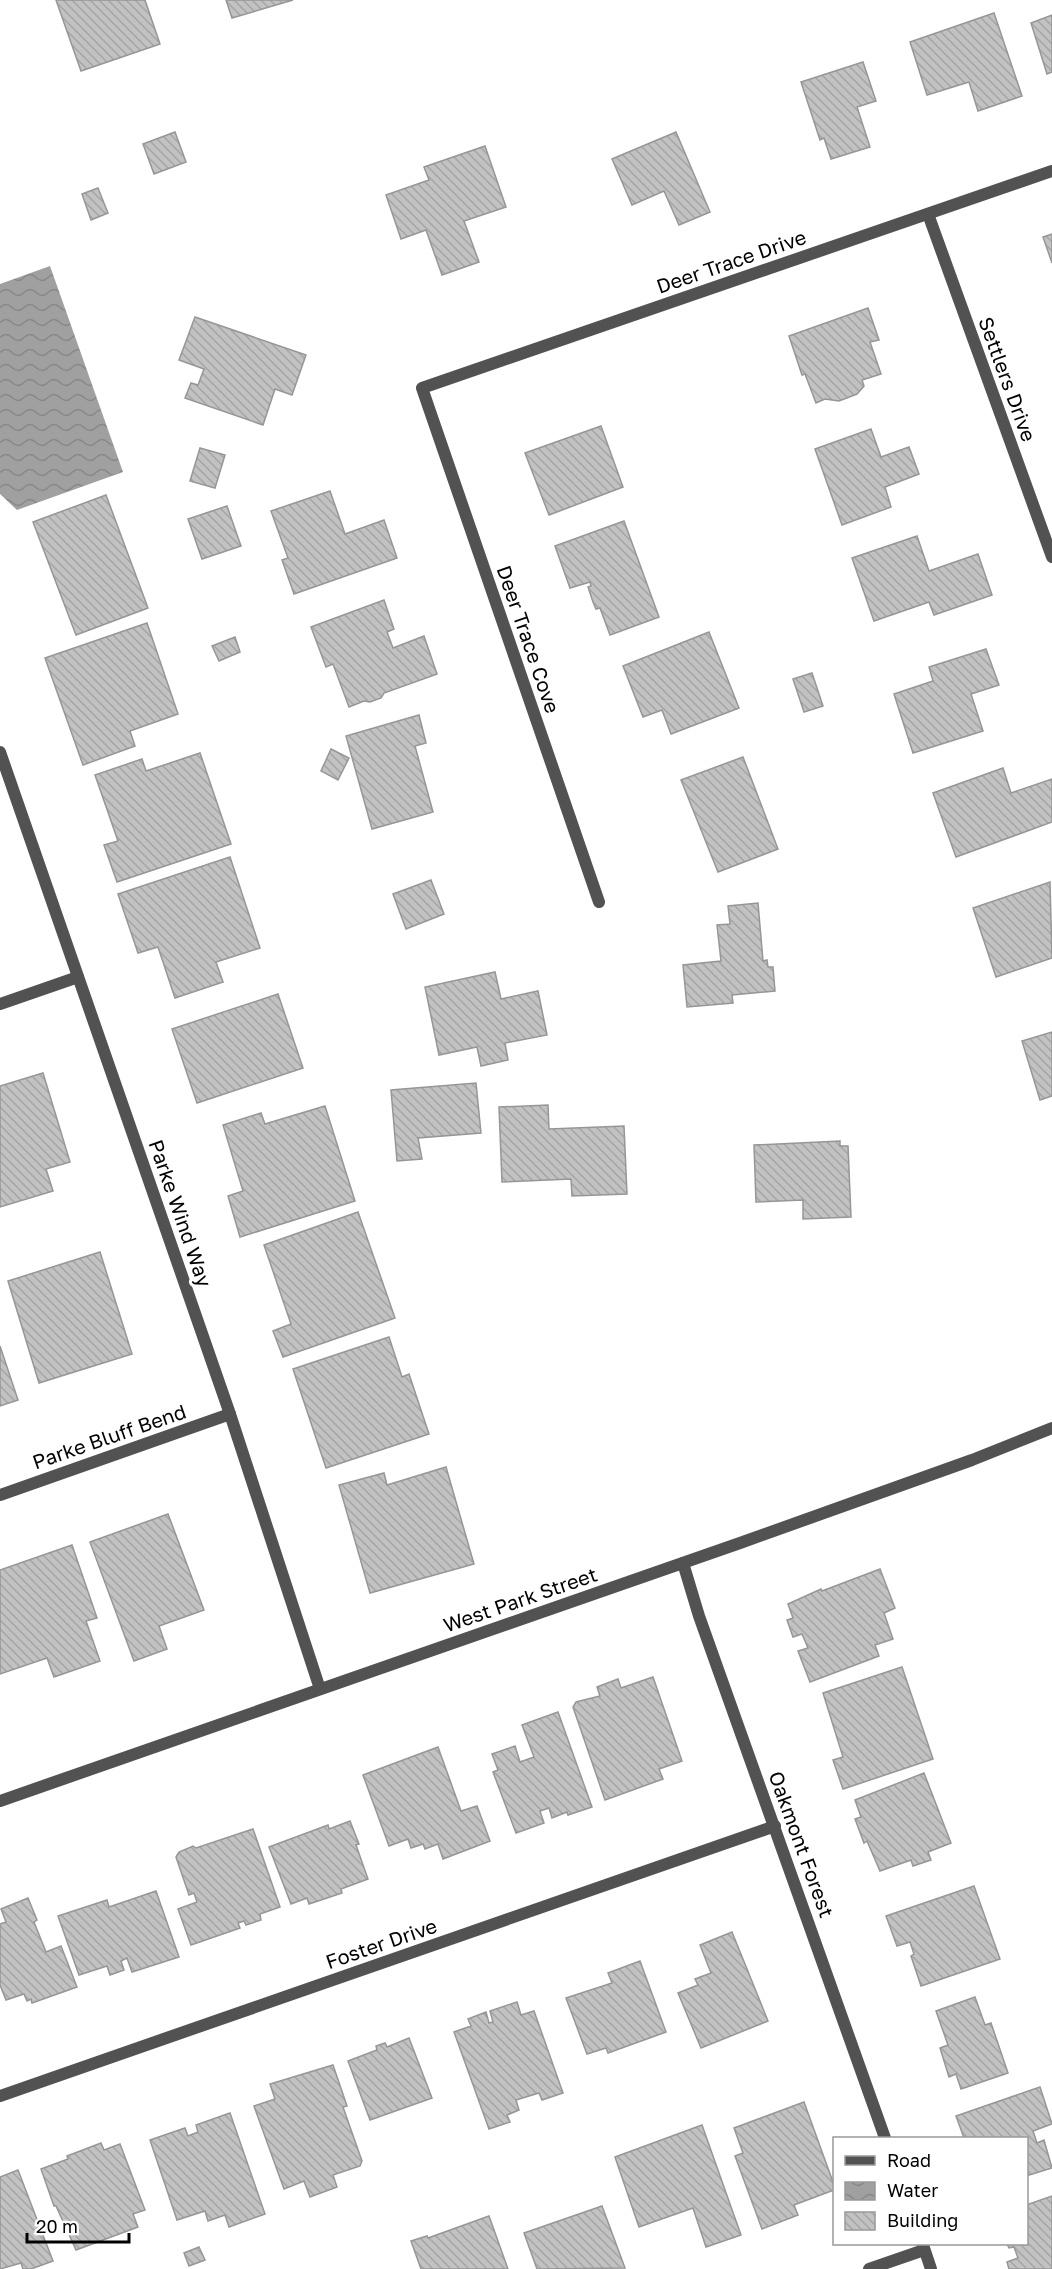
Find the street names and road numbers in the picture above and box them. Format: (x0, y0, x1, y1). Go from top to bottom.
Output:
street label: Deer Trace Drive (653, 224, 809, 298)
street label: Settlers Drive (974, 313, 1042, 445)
street label: Deer Trace Cove (492, 562, 566, 716)
street label: Parke Wind Way (145, 1136, 217, 1290)
street label: Parke Bluff Bend (29, 1398, 189, 1474)
street label: West Park Street (440, 1561, 600, 1637)
street label: Oakmont Forest (764, 1768, 840, 1920)
street label: Foster Drive (322, 1913, 440, 1973)

